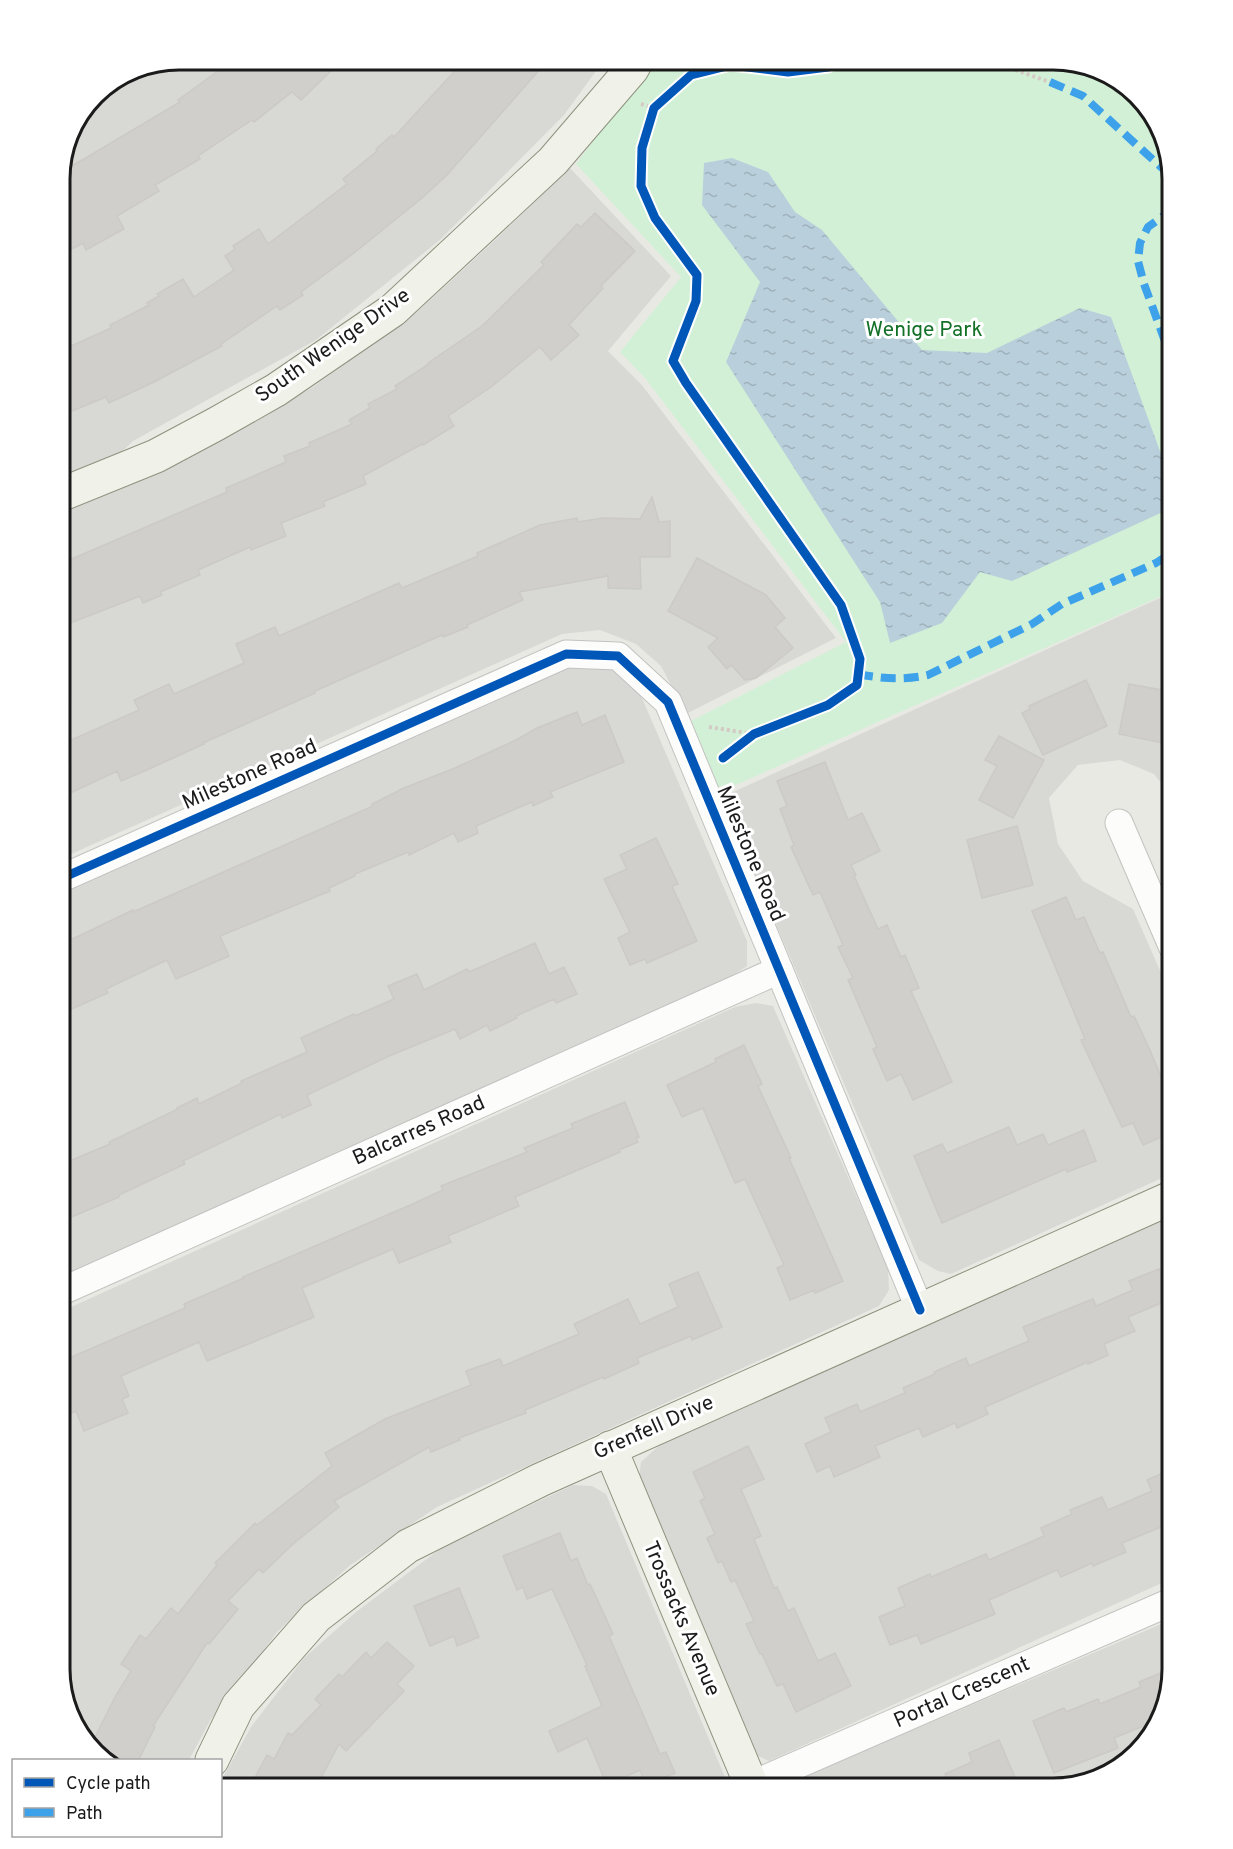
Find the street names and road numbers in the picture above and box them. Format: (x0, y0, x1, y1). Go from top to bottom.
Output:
street label: South Wenige Drive (250, 282, 416, 410)
street label: Milestone Road (178, 733, 322, 817)
street label: Milestone Road (709, 782, 791, 926)
street label: Balcarres Road (348, 1090, 490, 1172)
street label: Grenfell Drive (590, 1389, 718, 1467)
street label: Trossacks Avenue (636, 1537, 726, 1701)
street label: Portal Crescent (890, 1651, 1034, 1735)

